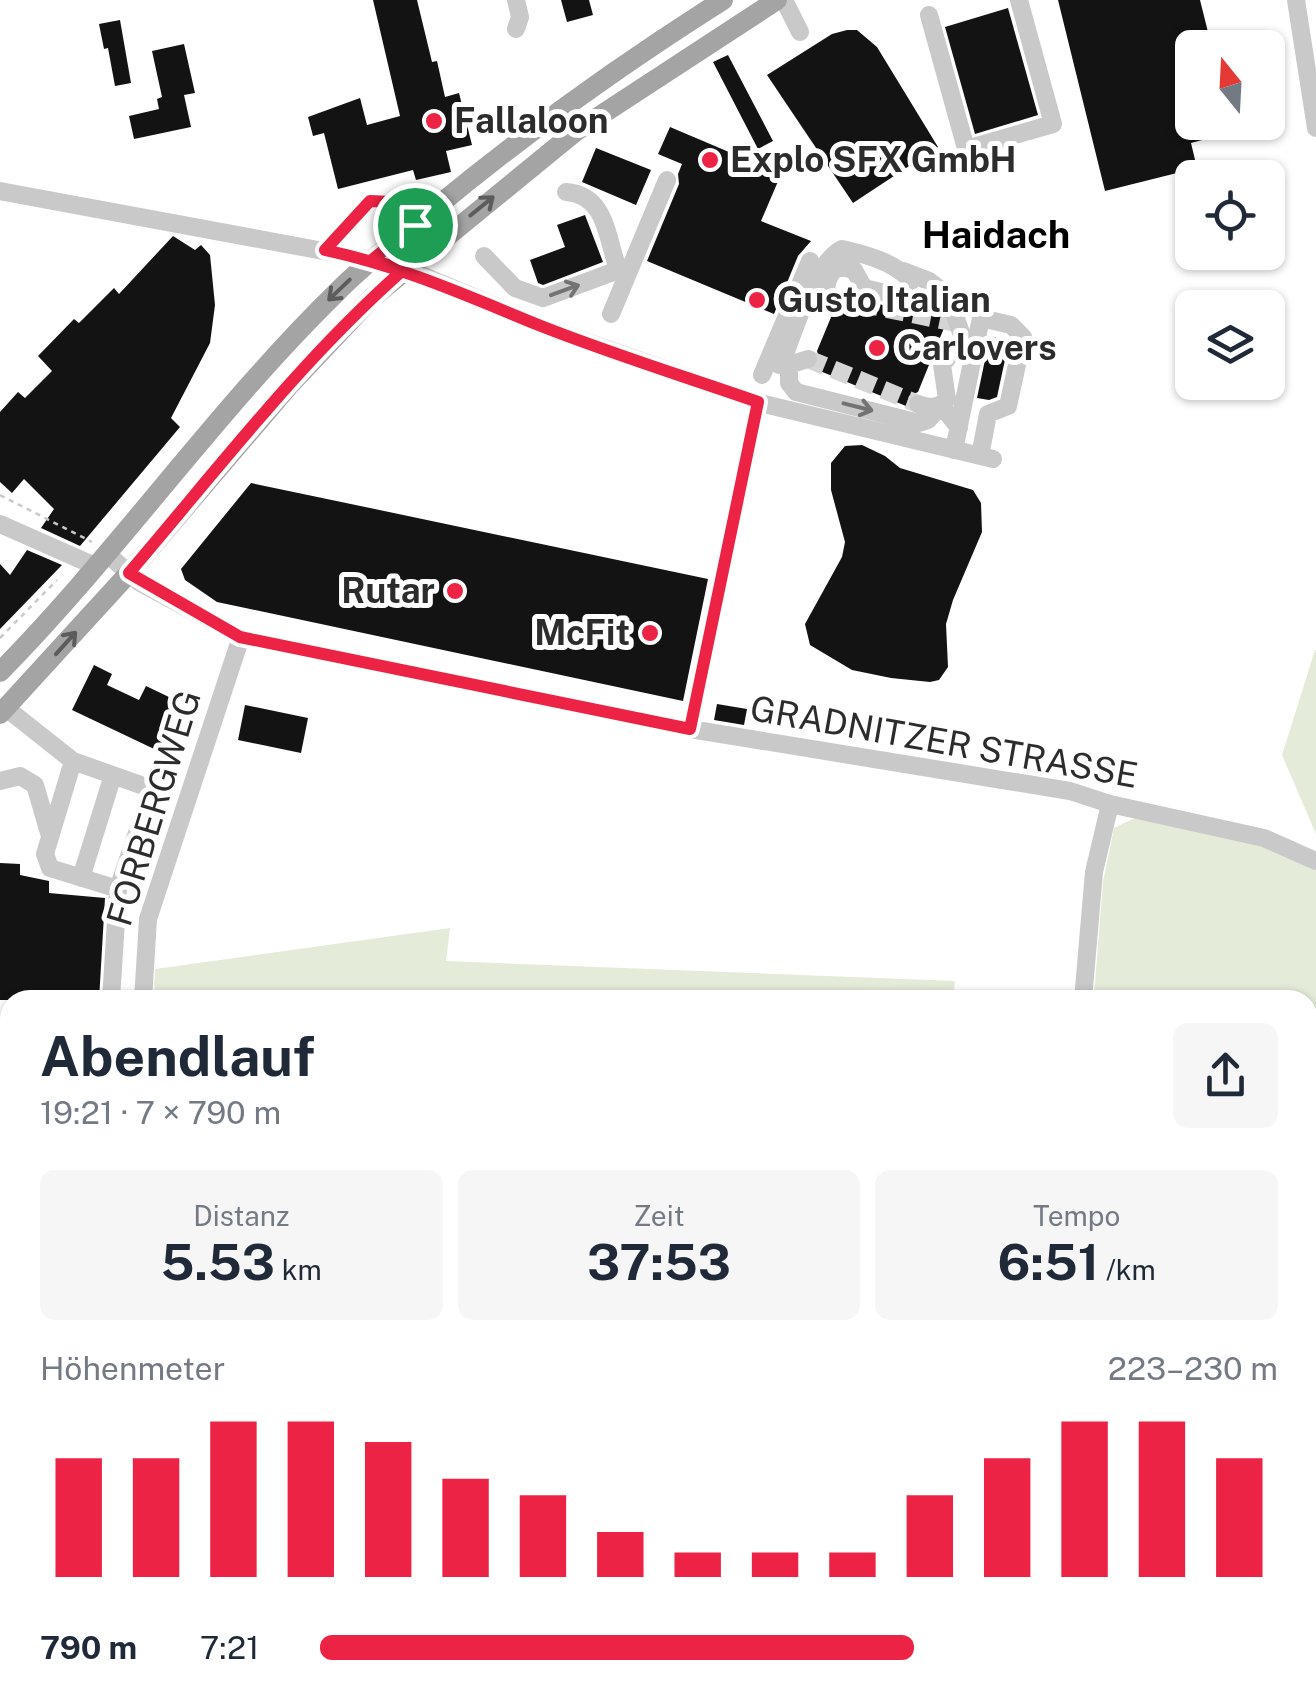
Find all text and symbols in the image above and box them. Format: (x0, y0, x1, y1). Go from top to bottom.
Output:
north arrow (1175, 30, 1285, 140)
map controls (1175, 30, 1285, 400)
place label: Fallaloon (454, 100, 609, 141)
marker: Fallaloon (423, 110, 445, 132)
place label: Explo SFX GmbH (730, 139, 1017, 180)
marker: Explo SFX GmbH (699, 149, 721, 171)
button: locate (1175, 160, 1285, 270)
pin (373, 183, 458, 268)
one-way arrow (469, 195, 495, 217)
icon: arrive (388, 198, 443, 253)
district label: Haidach (922, 212, 1070, 257)
one-way arrow (327, 278, 352, 301)
place label: Gusto Italian (777, 279, 991, 320)
one-way arrow (548, 280, 579, 298)
marker: Gusto Italian (746, 289, 768, 311)
button: layers (1175, 290, 1285, 400)
place label: Carlovers (897, 327, 1057, 368)
marker: Carlovers (866, 337, 888, 359)
one-way arrow (842, 399, 873, 418)
place label: Rutar (341, 570, 435, 611)
marker: Rutar (444, 580, 466, 602)
place label: McFit (534, 612, 630, 653)
marker: McFit (639, 622, 661, 644)
one-way arrow (54, 631, 77, 656)
street label: FORBERGWEG (98, 685, 209, 931)
street label: GRADNITZER STRASSE (747, 687, 1141, 796)
button: share (1173, 1023, 1278, 1128)
text: Abendlauf (40, 1024, 315, 1088)
text: 19:21 · 7 × 790 m (40, 1094, 281, 1131)
text: Distanz (193, 1199, 289, 1232)
text: Zeit (633, 1199, 685, 1232)
text: Tempo (1033, 1199, 1120, 1232)
text: 5.53 (161, 1232, 275, 1291)
text: 37:53 (587, 1232, 731, 1291)
text: 6:51 (998, 1232, 1099, 1291)
text: km (275, 1253, 322, 1286)
text: /km (1099, 1253, 1156, 1286)
text: Höhenmeter (40, 1350, 225, 1387)
text: 223–230 m (1108, 1350, 1278, 1387)
text: 790 m (40, 1629, 137, 1666)
text: 7:21 (200, 1629, 259, 1666)

